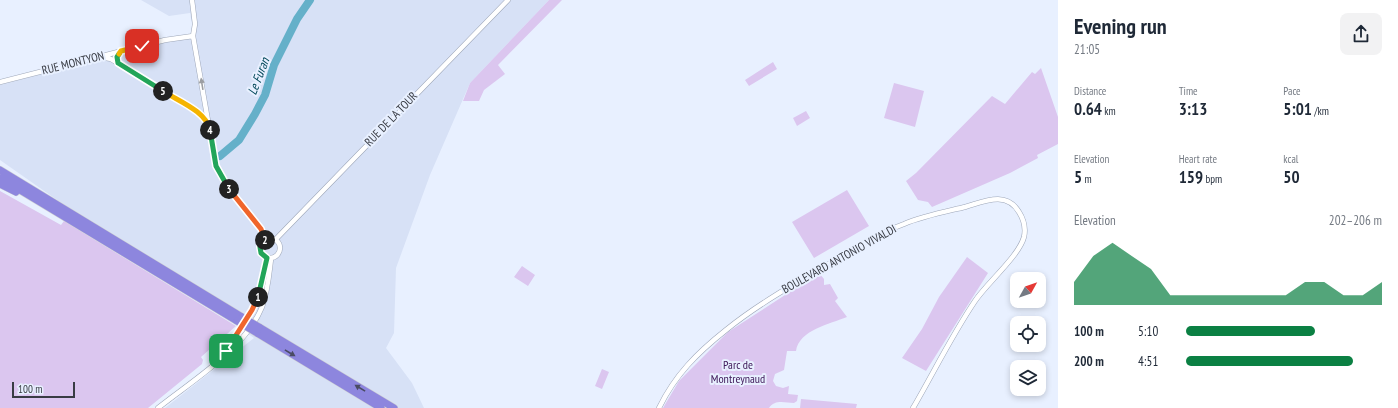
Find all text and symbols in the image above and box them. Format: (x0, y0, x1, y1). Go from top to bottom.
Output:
text: Evening run (1074, 12, 1167, 40)
button: share (1340, 13, 1382, 55)
pin (125, 29, 159, 63)
icon: check (131, 35, 153, 57)
text: 21:05 (1074, 41, 1100, 58)
street label: RUE MONTYON (40, 48, 106, 77)
water label: Le Furan (244, 54, 274, 97)
one-way arrow (199, 78, 205, 90)
pin: 5 (153, 81, 173, 101)
text: 5 (160, 84, 166, 98)
text: Distance (1074, 84, 1106, 98)
text: Time (1179, 84, 1198, 98)
text: Pace (1283, 84, 1301, 98)
street label: RUE DE LA TOUR (361, 88, 420, 149)
text: 0.64 (1074, 98, 1102, 120)
text: 3:13 (1179, 98, 1207, 120)
text: 5:01 (1283, 98, 1312, 120)
text: km (1102, 104, 1116, 118)
text: /km (1312, 104, 1329, 118)
pin: 4 (200, 120, 220, 140)
text: 4 (207, 123, 213, 137)
text: Elevation (1074, 152, 1109, 166)
text: Heart rate (1179, 152, 1217, 166)
text: kcal (1283, 152, 1298, 166)
text: 5 (1074, 166, 1082, 188)
text: 159 (1179, 166, 1203, 188)
text: 50 (1283, 166, 1300, 188)
text: m (1082, 172, 1092, 186)
text: bpm (1203, 172, 1222, 186)
pin: 3 (219, 179, 239, 199)
text: 3 (226, 182, 232, 196)
text: Elevation (1074, 212, 1116, 229)
text: 202–206 m (1329, 212, 1382, 229)
street label: BOULEVARD ANTONIO VIVALDI (779, 221, 899, 296)
pin: 2 (255, 230, 275, 250)
text: 2 (262, 233, 268, 247)
north arrow (1010, 272, 1046, 308)
map controls (1010, 272, 1046, 396)
pin: 1 (248, 287, 268, 307)
text: 1 (255, 290, 261, 304)
button: locate (1010, 316, 1046, 352)
text: 100 m (1074, 323, 1104, 340)
text: 5:10 (1138, 323, 1158, 340)
pin (209, 334, 243, 368)
icon: arrive (215, 340, 237, 362)
one-way arrow (285, 349, 295, 357)
text: 200 m (1074, 353, 1104, 370)
text: 4:51 (1138, 353, 1158, 370)
park label: Parc de Montreynaud (711, 357, 765, 386)
button: layers (1010, 360, 1046, 396)
scale bar (12, 380, 75, 399)
text: 100 m (18, 382, 42, 396)
one-way arrow (354, 384, 366, 391)

